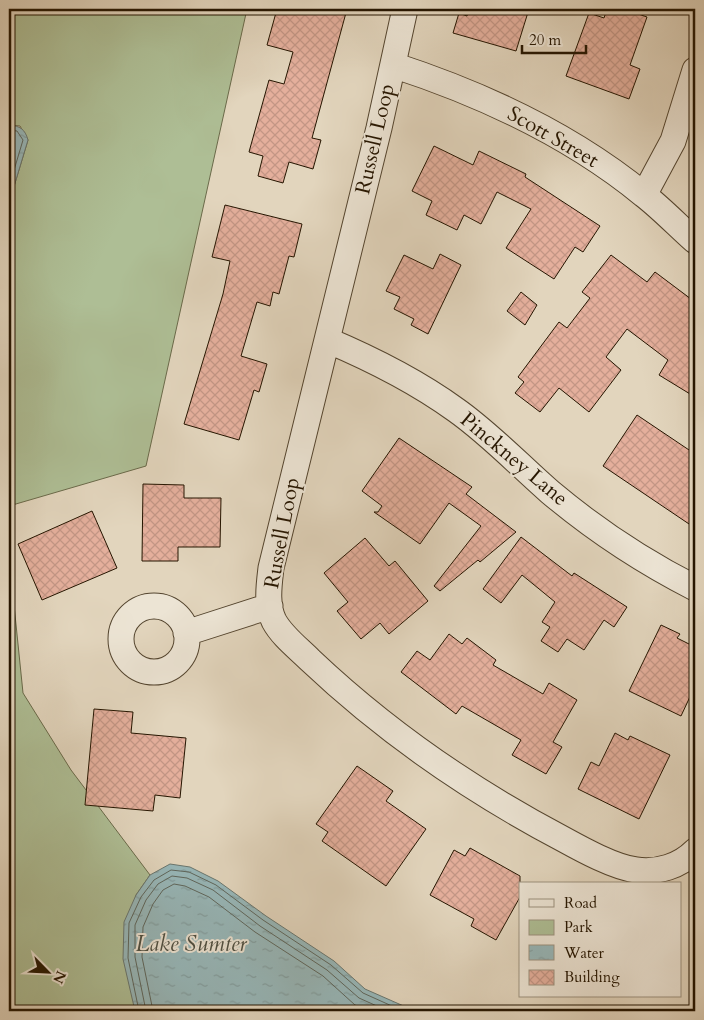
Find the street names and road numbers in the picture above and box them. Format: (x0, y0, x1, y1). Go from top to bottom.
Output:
street label: Russell Loop (348, 81, 402, 197)
street label: Scott Street (502, 99, 604, 175)
street label: Pinckney Lane (454, 405, 574, 513)
street label: Russell Loop (257, 475, 307, 591)

